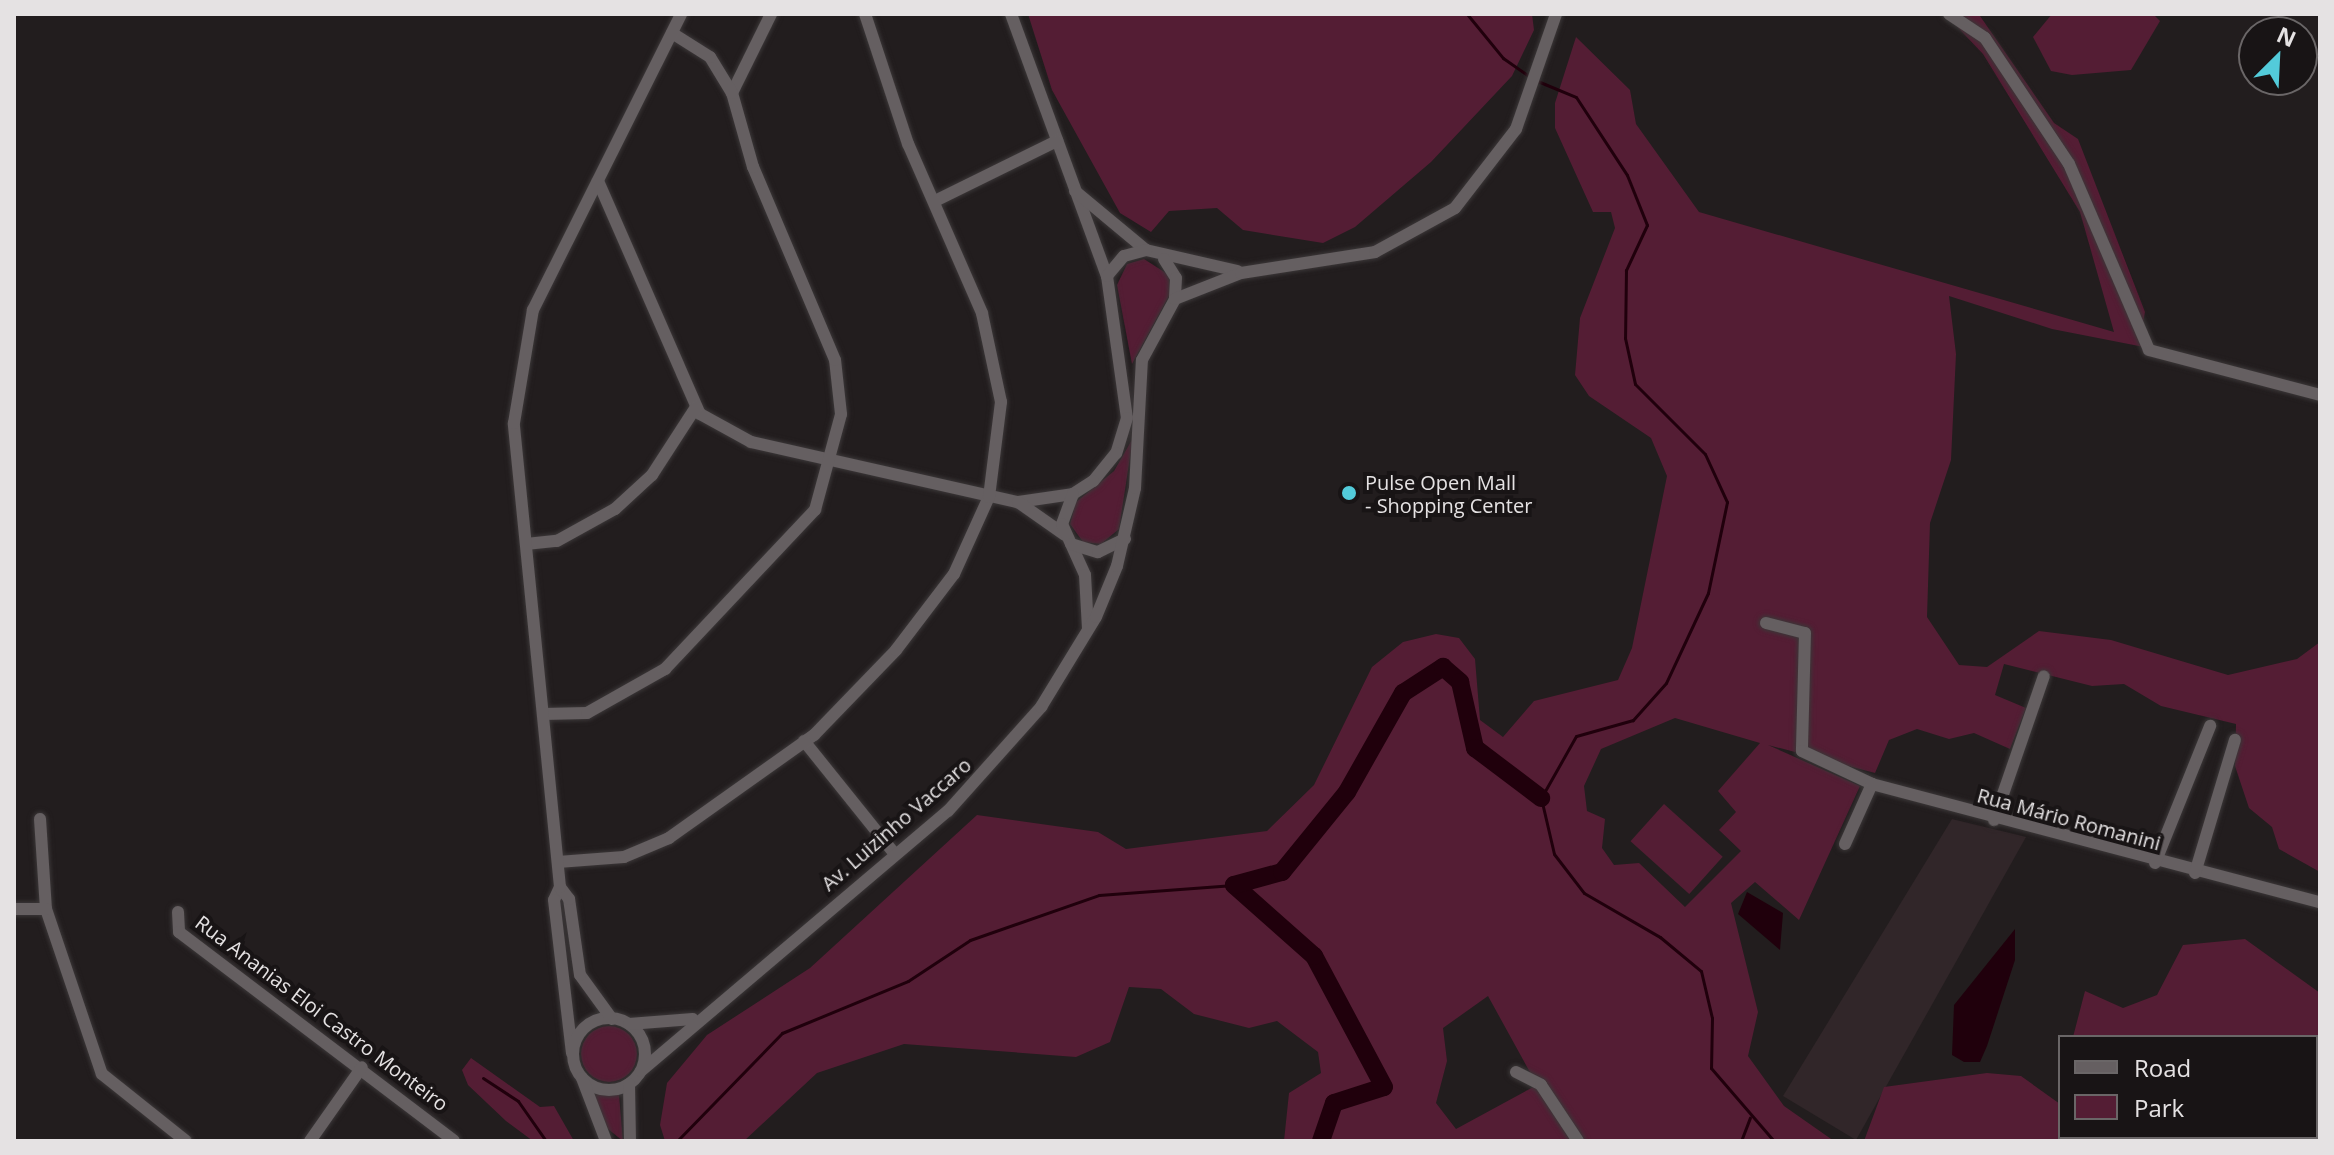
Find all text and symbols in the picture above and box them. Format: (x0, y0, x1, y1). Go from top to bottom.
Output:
north arrow (2238, 16, 2318, 96)
text: N (2273, 19, 2301, 53)
place label: Pulse Open Mall - Shopping Center (1365, 470, 1532, 517)
marker: Pulse Open Mall - Shopping Center (1340, 484, 1358, 502)
street label: Av. Luizinho Vaccaro (816, 752, 976, 896)
street label: Rua Mário Romanini (1975, 783, 2163, 855)
street label: Rua Ananias Eloi Castro Monteiro (191, 910, 453, 1116)
legend (2058, 1035, 2318, 1139)
text: Road (2134, 1051, 2191, 1084)
text: Park (2134, 1091, 2184, 1124)

